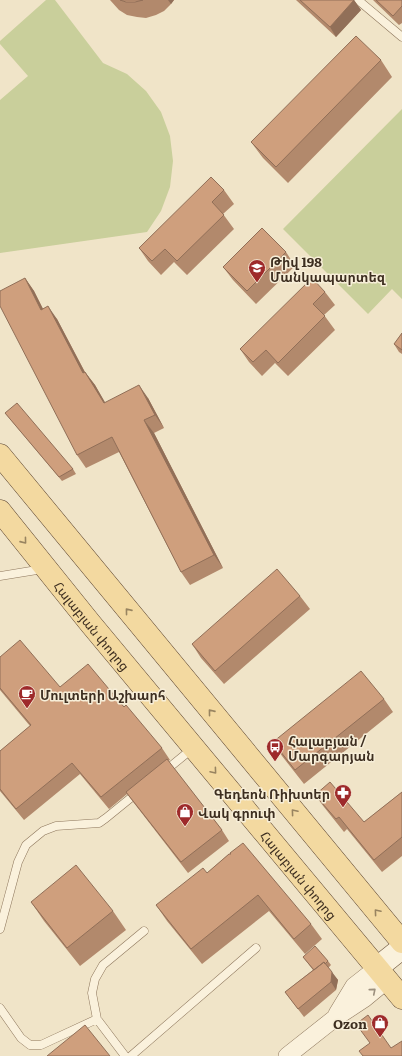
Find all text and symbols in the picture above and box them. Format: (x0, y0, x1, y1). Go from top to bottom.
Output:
place label: Թիվ 198 Մանկապարտեզ (270, 252, 386, 286)
school or university icon: Թիվ 198 Մանկապարտեզ (247, 258, 267, 283)
one-way arrow (20, 536, 27, 544)
street label: Հալաբյան փողոց (50, 577, 135, 674)
one-way arrow (126, 609, 133, 616)
cafe icon: Մուլտերի Աշխարհ (17, 684, 37, 709)
place label: Մուլտերի Աշխարհ (40, 685, 166, 704)
one-way arrow (209, 709, 216, 716)
place label: Հալաբյան / Մարգարյան (288, 731, 375, 765)
bus stop icon: Հալաբյան / Մարգարյան (265, 737, 285, 762)
one-way arrow (210, 766, 217, 774)
pharmacy icon: Գեդեոն Ռիխտեր (333, 783, 353, 808)
place label: Գեդեոն Ռիխտեր (214, 784, 330, 803)
shop icon: Վակ գրուփ (175, 802, 195, 827)
place label: Վակ գրուփ (198, 803, 276, 822)
one-way arrow (291, 809, 298, 817)
street label: Հալաբյան փողոց (257, 826, 342, 923)
one-way arrow (374, 909, 381, 917)
one-way arrow (368, 989, 376, 996)
shop icon: Ozon (370, 1013, 390, 1038)
place label: Ozon (333, 1014, 367, 1033)

